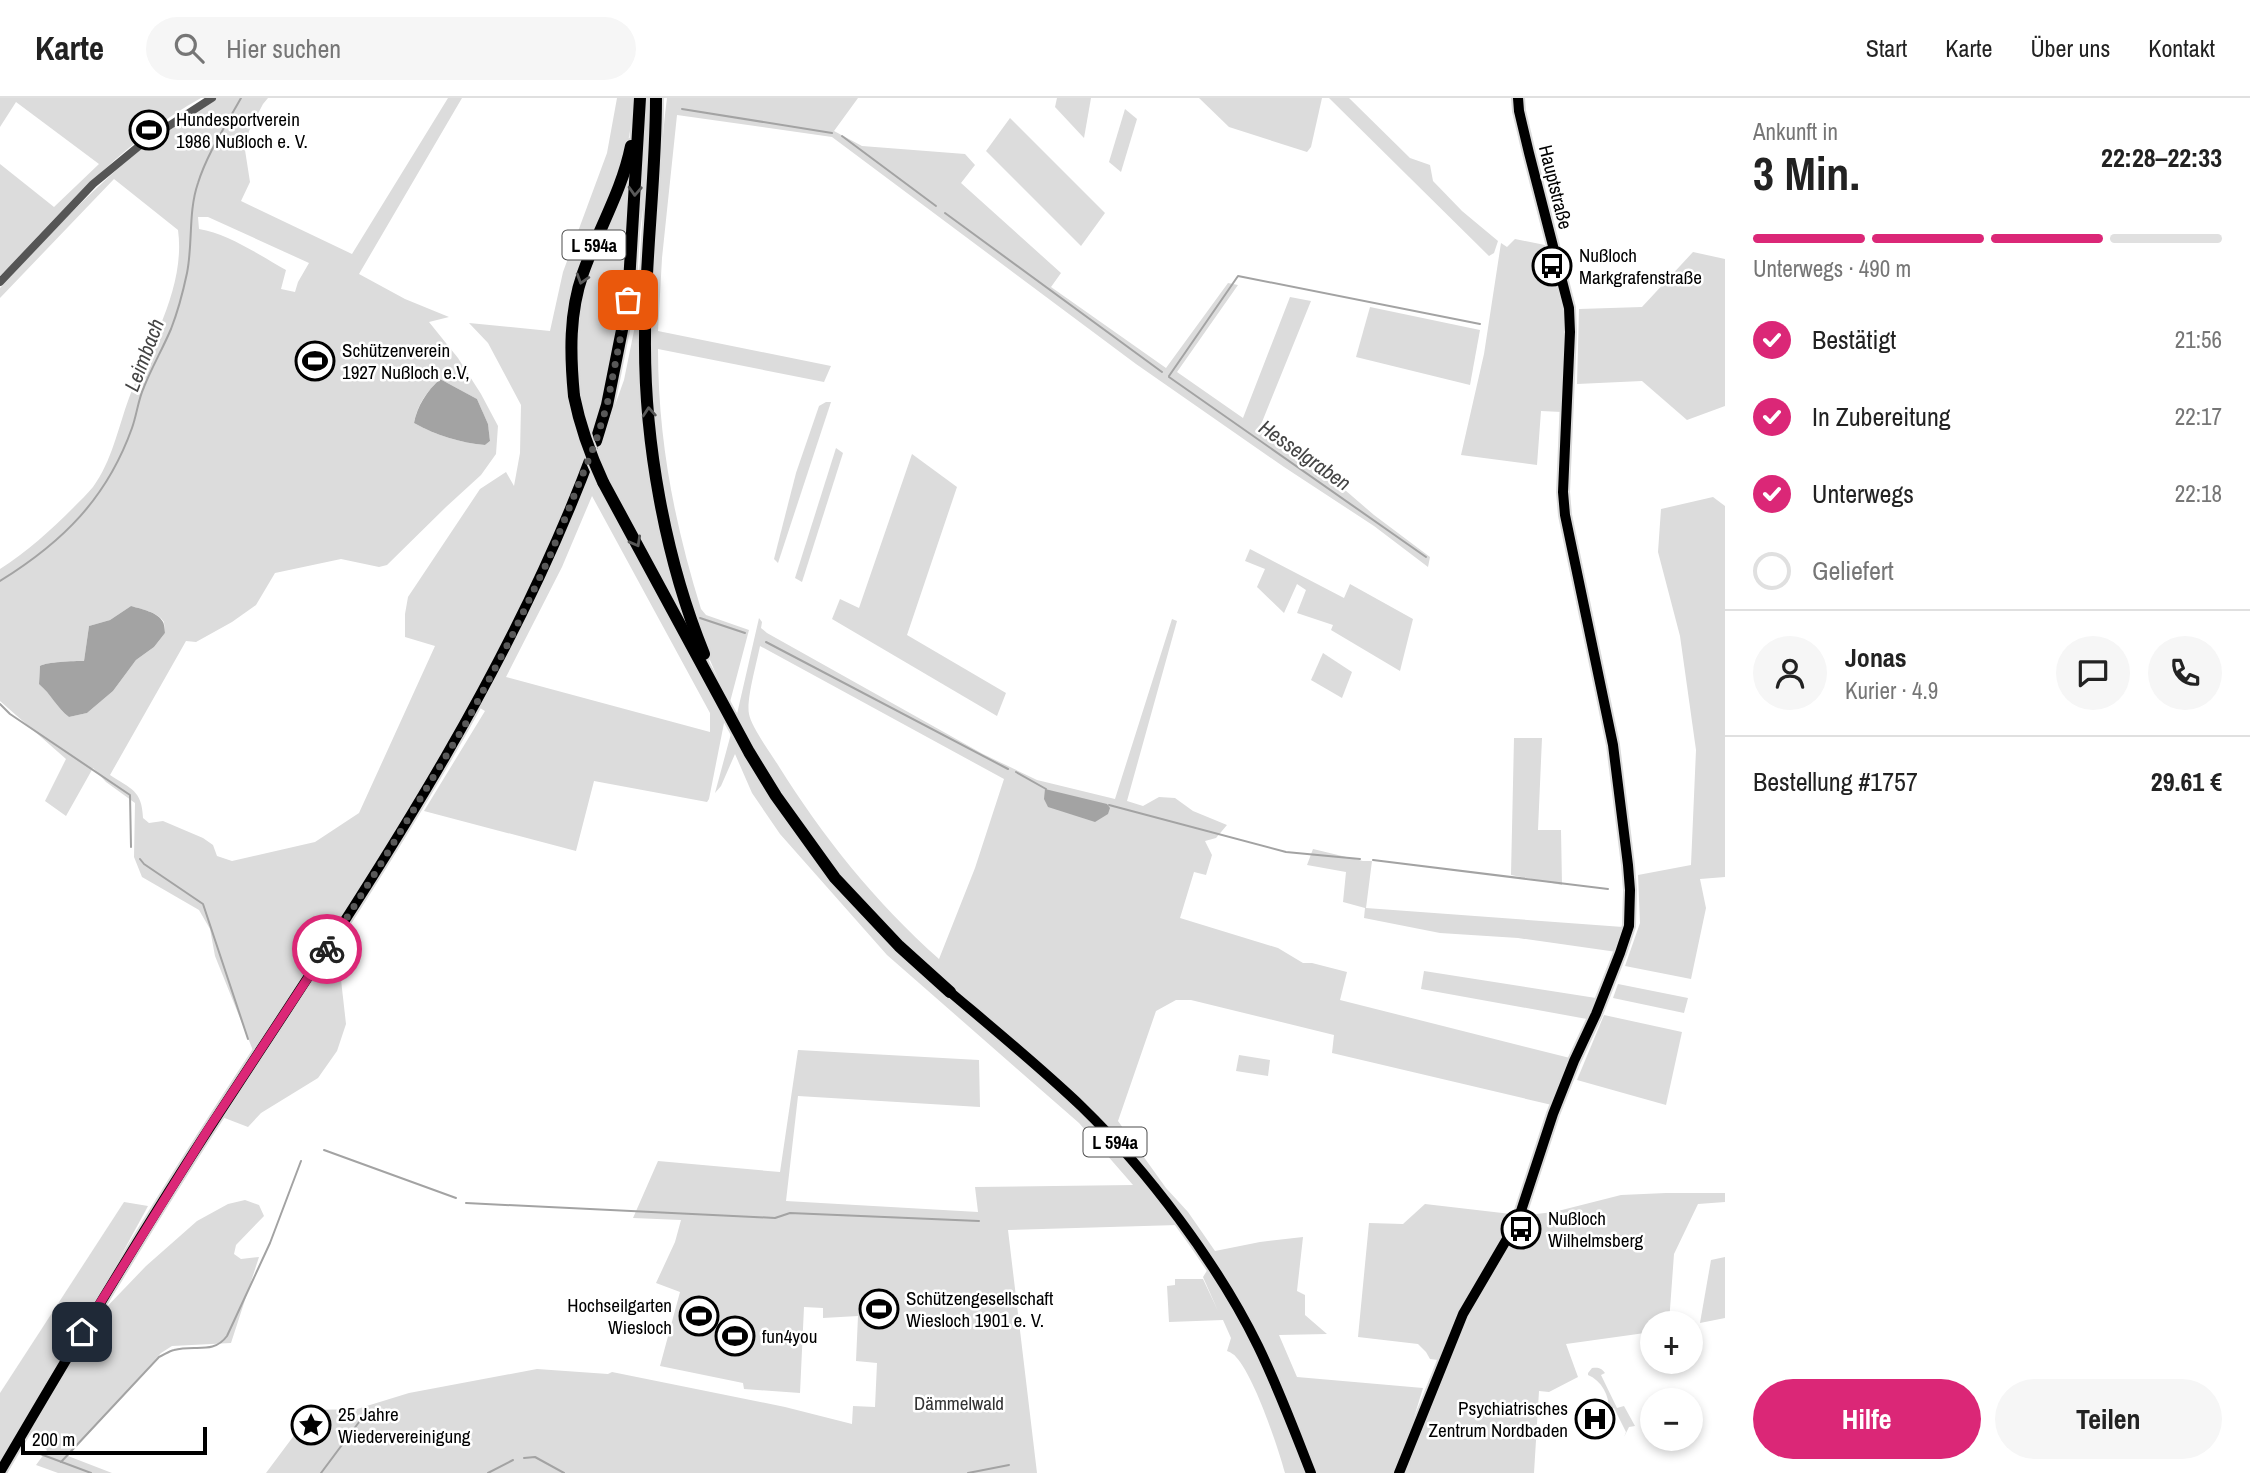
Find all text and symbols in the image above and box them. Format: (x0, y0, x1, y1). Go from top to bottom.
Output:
search box (146, 17, 636, 80)
text: Karte (35, 26, 104, 70)
icon: search (170, 29, 208, 67)
text: Hier suchen (226, 31, 341, 66)
text: Start (1866, 32, 1907, 64)
text: Karte (1945, 32, 1992, 64)
text: Über uns (2030, 32, 2110, 64)
text: Kontakt (2148, 32, 2215, 64)
place label: Hundesportverein 1986 Nußloch e. V. (176, 106, 308, 154)
sports icon: Hundesportverein 1986 Nußloch e. V. (128, 109, 170, 151)
text: Ankunft in (1753, 116, 1838, 147)
text: 22:28–22:33 (2101, 140, 2222, 175)
street label: Hauptstraße (1533, 142, 1579, 232)
text: 3 Min. (1753, 142, 1860, 204)
one-way arrow (628, 185, 643, 196)
road number: L 594a (562, 230, 626, 260)
place label: Nußloch Markgrafenstraße (1579, 242, 1702, 290)
bus stop icon: Nußloch Markgrafenstraße (1531, 245, 1573, 287)
text: Unterwegs · 490 m (1753, 253, 1911, 284)
pin (598, 270, 658, 330)
one-way arrow (576, 272, 591, 284)
icon: bag (609, 281, 647, 319)
water label: Leimbach (117, 315, 171, 395)
icon: check (1753, 321, 1791, 359)
text: Bestätigt (1812, 322, 1896, 357)
text: 21:56 (2175, 324, 2222, 355)
place label: Schützenverein 1927 Nußloch e.V, (342, 337, 470, 385)
sports icon: Schützenverein 1927 Nußloch e.V, (294, 340, 336, 382)
icon: check (1753, 398, 1791, 436)
text: In Zubereitung (1812, 399, 1951, 434)
text: 22:17 (2175, 401, 2222, 432)
one-way arrow (641, 406, 656, 417)
water label: Hesselgraben (1253, 413, 1357, 497)
icon: check (1753, 475, 1791, 513)
text: Unterwegs (1812, 476, 1914, 511)
text: 22:18 (2175, 478, 2222, 509)
one-way arrow (627, 535, 641, 547)
text: Geliefert (1812, 553, 1894, 588)
button: person (1753, 636, 1827, 710)
button: chat (2056, 636, 2130, 710)
button: phone (2148, 636, 2222, 710)
text: Jonas (1845, 640, 1907, 675)
text: Kurier · 4.9 (1845, 675, 1938, 706)
text: Bestellung #1757 (1753, 764, 1918, 799)
text: 29.61 € (2151, 764, 2222, 799)
courier (292, 914, 362, 984)
icon: bike (308, 930, 346, 968)
road number: L 594a (1084, 1128, 1146, 1156)
place label: Nußloch Wilhelmsberg (1548, 1205, 1644, 1253)
bus stop icon: Nußloch Wilhelmsberg (1500, 1208, 1542, 1250)
place label: Schützengesellschaft Wiesloch 1901 e. V. (906, 1285, 1054, 1333)
sports icon: Schützengesellschaft Wiesloch 1901 e. V. (858, 1288, 900, 1330)
place label: Hochseilgarten Wiesloch (567, 1292, 672, 1340)
sports icon: Hochseilgarten Wiesloch (678, 1295, 720, 1337)
pin (52, 1302, 112, 1362)
map controls (1640, 1311, 1703, 1451)
button: + (1640, 1311, 1703, 1374)
icon: home (63, 1313, 101, 1351)
sports icon: fun4you (714, 1315, 756, 1357)
place label: fun4you (762, 1323, 817, 1349)
button: Hilfe (1753, 1379, 1981, 1459)
button: Teilen (1995, 1379, 2222, 1459)
button: − (1640, 1388, 1703, 1451)
park label: Dämmelwald (914, 1390, 1004, 1416)
place label: Psychiatrisches Zentrum Nordbaden (1429, 1395, 1568, 1443)
hospital icon: Psychiatrisches Zentrum Nordbaden (1574, 1398, 1616, 1440)
place label: 25 Jahre Wiedervereinigung (338, 1401, 471, 1449)
place icon: 25 Jahre Wiedervereinigung (290, 1404, 332, 1446)
scale bar (21, 1424, 206, 1456)
text: 200 m (32, 1426, 75, 1452)

